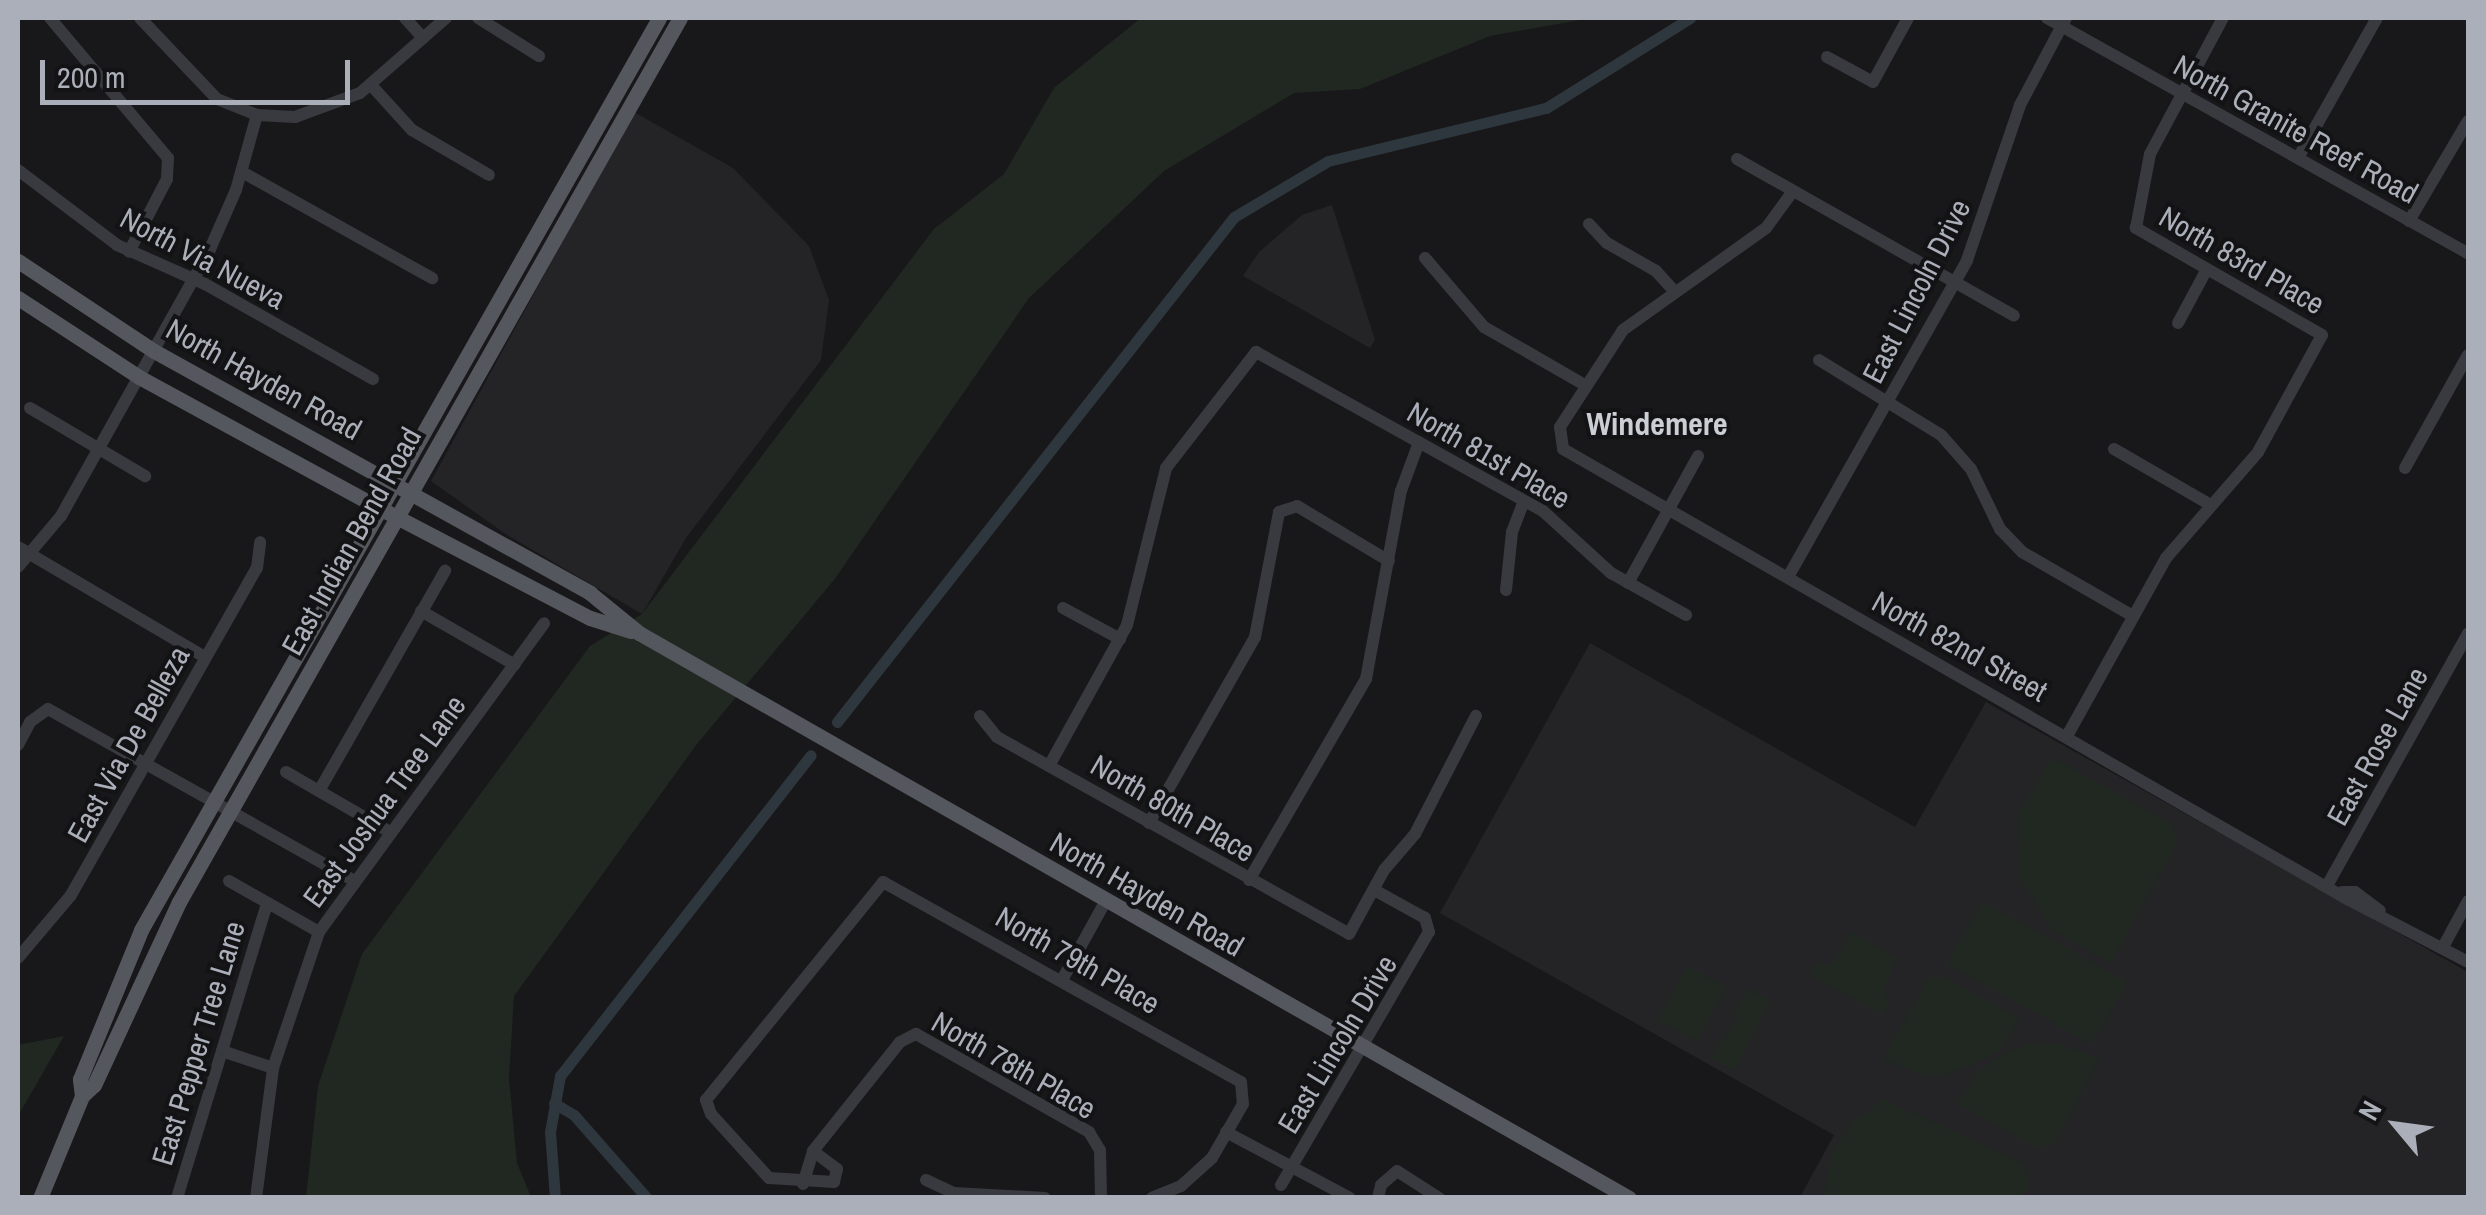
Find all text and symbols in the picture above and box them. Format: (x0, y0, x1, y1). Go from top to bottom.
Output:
scale bar (45, 40, 355, 102)
street label: North Granite Reef Road (2168, 47, 2424, 211)
text: 200 m (57, 57, 125, 97)
street label: East Lincoln Drive (1854, 193, 1978, 389)
street label: North 83rd Place (2153, 198, 2331, 322)
street label: North Via Nueva (114, 200, 292, 316)
street label: North Hayden Road (160, 311, 368, 447)
street label: North 81st Place (1401, 394, 1577, 516)
district label: Windemere (1586, 405, 1728, 443)
street label: East Indian Bend Road (274, 421, 428, 661)
street label: North 82nd Street (1866, 583, 2054, 709)
street label: East Via De Belleza (59, 640, 197, 848)
street label: East Rose Lane (2319, 661, 2435, 831)
street label: East Joshua Tree Lane (295, 688, 473, 914)
street label: North 80th Place (1085, 747, 1261, 869)
street label: North Hayden Road (1044, 824, 1250, 964)
street label: North 79th Place (990, 899, 1166, 1021)
street label: East Pepper Tree Lane (144, 917, 252, 1169)
street label: East Lincoln Drive (1270, 949, 1404, 1139)
street label: North 78th Place (926, 1004, 1102, 1126)
north arrow (2346, 1075, 2446, 1175)
text: N (2349, 1094, 2390, 1127)

